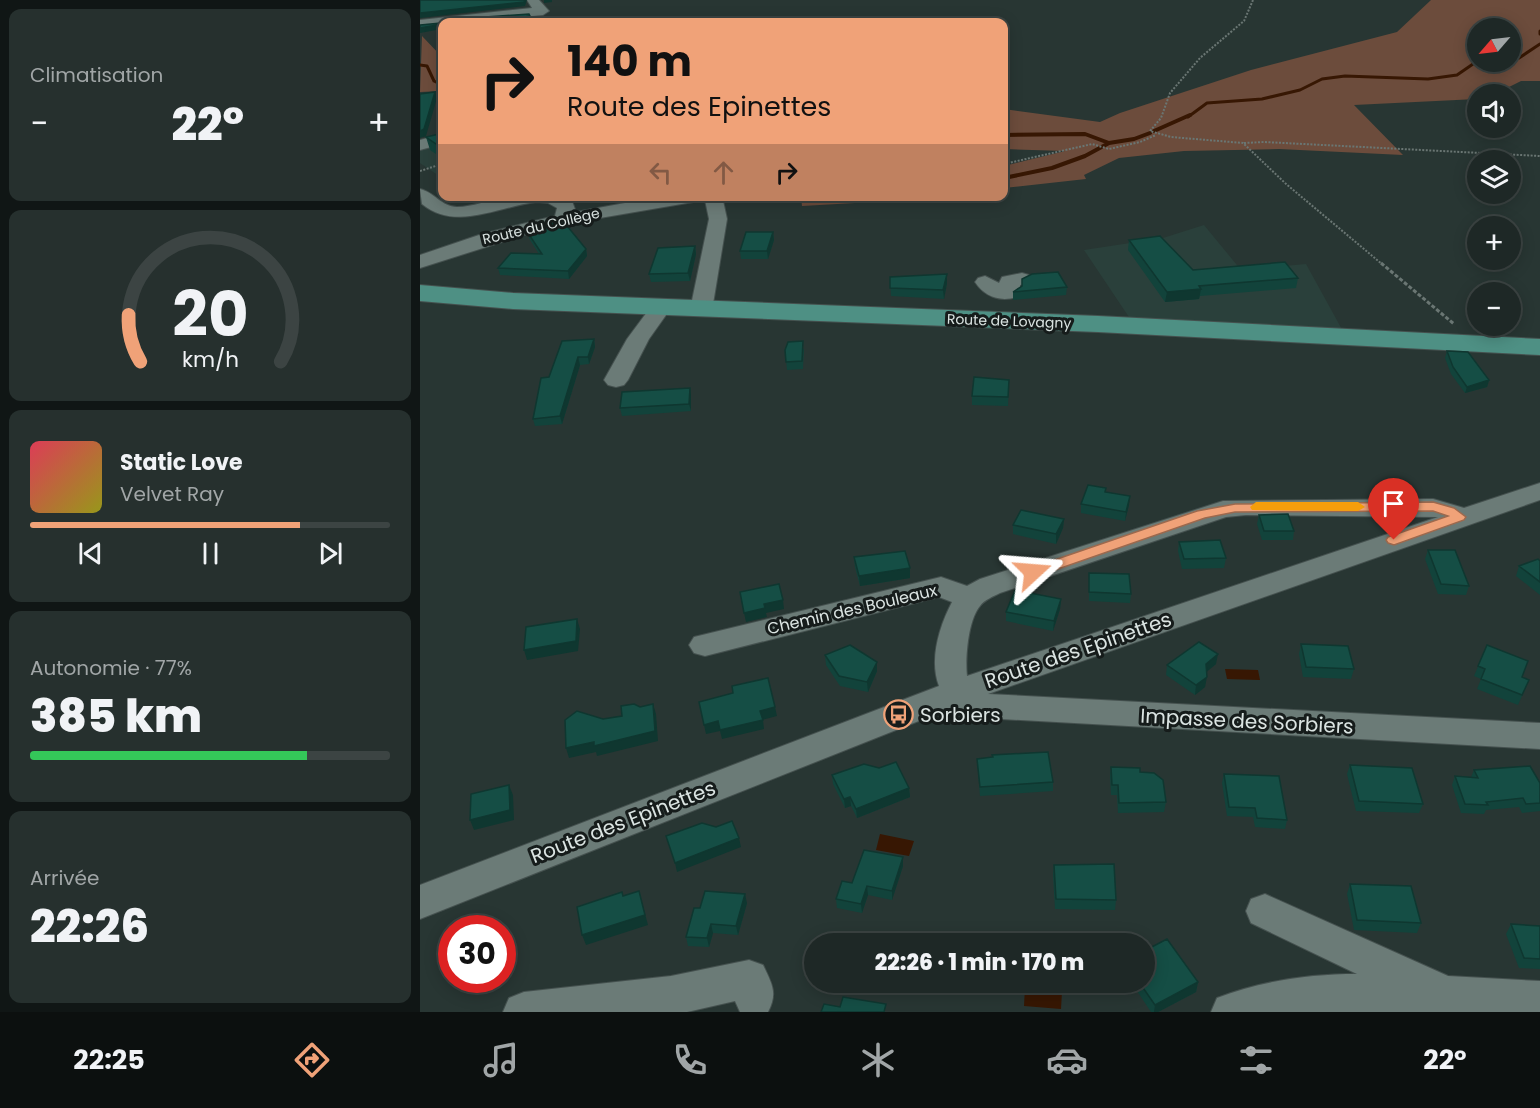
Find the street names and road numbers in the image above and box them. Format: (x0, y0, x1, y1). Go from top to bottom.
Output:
street label: Route du Collège (480, 203, 602, 249)
street label: Route de Lovagny (946, 309, 1072, 333)
street label: Chemin des Bouleaux (765, 579, 940, 640)
street label: Route des Epinettes (981, 605, 1175, 695)
street label: Impasse des Sorbiers (1140, 701, 1354, 741)
street label: Route des Epinettes (527, 774, 719, 870)

